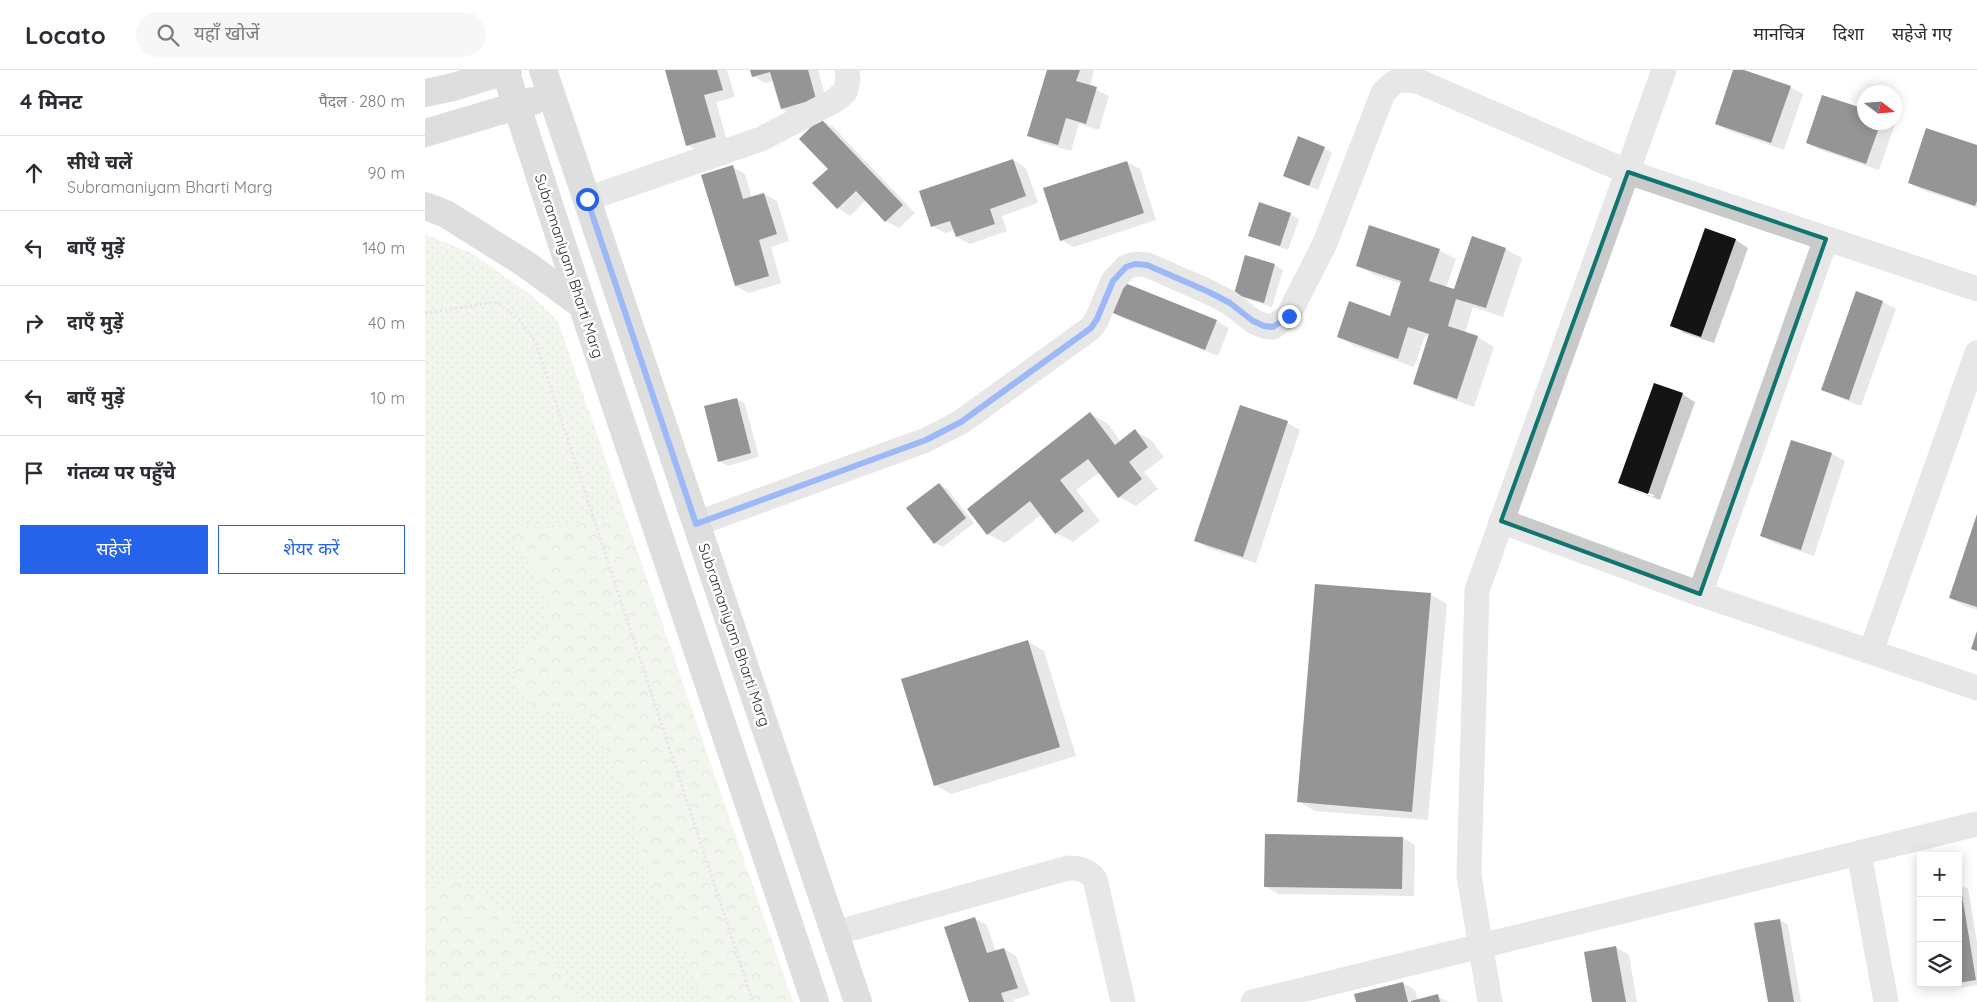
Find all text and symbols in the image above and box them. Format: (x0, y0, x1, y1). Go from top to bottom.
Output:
search box (136, 12, 486, 57)
text: Locato (25, 20, 106, 50)
icon: search (154, 21, 182, 49)
text: यहाँ खोजें (194, 21, 259, 45)
text: मानचित्र (1753, 22, 1805, 45)
text: दिशा (1833, 22, 1864, 45)
text: सहेजे गए (1892, 22, 1952, 45)
north arrow (1857, 85, 1902, 130)
text: 4 मिनट (20, 88, 82, 114)
text: पैदल · 280 m (319, 91, 405, 111)
text: सीधे चलें (67, 150, 132, 174)
icon: ahead (20, 159, 48, 187)
text: 90 m (368, 163, 405, 183)
street label: Subramaniyam Bharti Marg (531, 171, 608, 360)
text: Subramaniyam Bharti Marg (67, 177, 273, 197)
route start (576, 188, 599, 211)
icon: left (20, 234, 48, 262)
text: बाएँ मुड़ें (67, 235, 124, 259)
text: 140 m (362, 238, 405, 258)
route end (1278, 305, 1301, 328)
icon: right (20, 309, 48, 337)
text: दाएँ मुड़ें (67, 310, 123, 334)
text: 40 m (368, 313, 405, 333)
icon: left (20, 384, 48, 412)
text: बाएँ मुड़ें (67, 385, 124, 409)
text: 10 m (371, 388, 405, 408)
icon: arrive (20, 459, 48, 487)
text: गंतव्य पर पहुँचे (67, 460, 175, 484)
button: सहेजें (20, 525, 208, 574)
button: शेयर करें (218, 525, 405, 574)
street label: Subramaniyam Bharti Marg (694, 541, 775, 729)
map controls (1917, 852, 1962, 987)
button: + (1917, 852, 1962, 897)
button: − (1917, 897, 1962, 942)
button: layers (1917, 942, 1962, 987)

